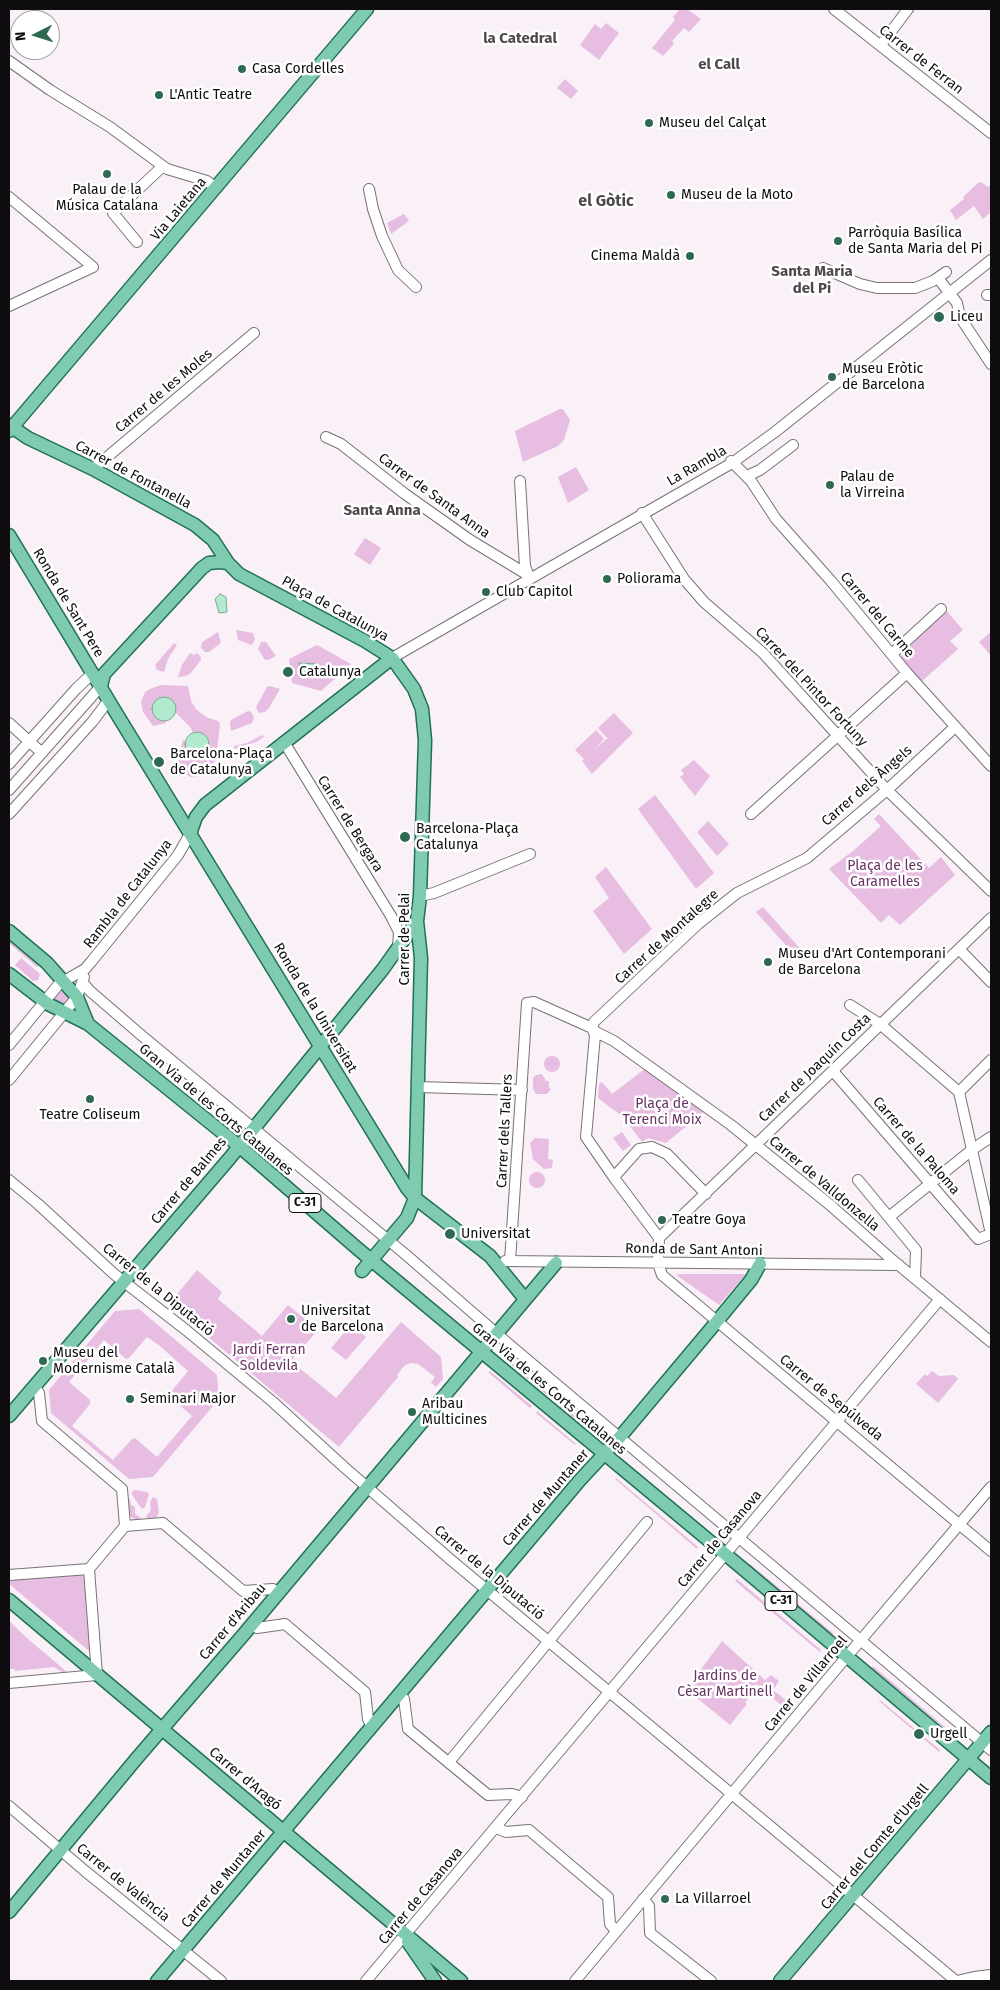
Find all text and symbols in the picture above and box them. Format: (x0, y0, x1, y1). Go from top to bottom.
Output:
north arrow (10, 10, 60, 60)
street label: Carrer de Ferran (876, 22, 966, 98)
district label: la Catedral (483, 30, 557, 48)
text: N (12, 31, 29, 42)
district label: el Call (698, 56, 740, 74)
place label: Casa Cordelles (252, 61, 344, 77)
marker: Casa Cordelles (236, 63, 248, 75)
place label: L'Antic Teatre (169, 87, 252, 103)
marker: L'Antic Teatre (153, 89, 165, 101)
place label: Museu del Calçat (659, 115, 766, 131)
marker: Museu del Calçat (643, 117, 655, 129)
marker: Palau de la Música Catalana (101, 168, 113, 180)
street label: Via Laietana (148, 174, 210, 244)
place label: Palau de la Música Catalana (56, 182, 158, 214)
place label: Museu de la Moto (681, 187, 793, 203)
marker: Museu de la Moto (665, 189, 677, 201)
district label: el Gòtic (578, 192, 634, 212)
place label: Parròquia Basílica de Santa Maria del Pi (848, 225, 983, 258)
marker: Parròquia Basílica de Santa Maria del Pi (832, 235, 844, 247)
place label: Cinema Maldà (591, 248, 680, 264)
marker: Cinema Maldà (684, 250, 696, 262)
district label: Santa Maria del Pi (771, 263, 853, 298)
place label: Liceu (950, 309, 983, 325)
marker: Liceu (932, 310, 946, 324)
street label: Carrer de les Moles (112, 346, 216, 436)
place label: Museu Eròtic de Barcelona (842, 361, 925, 394)
marker: Museu Eròtic de Barcelona (826, 371, 838, 383)
street label: Carrer de Fontanella (72, 437, 194, 513)
street label: La Rambla (664, 442, 730, 490)
street label: Carrer de Santa Anna (375, 450, 493, 542)
place label: Palau de la Virreina (840, 469, 905, 502)
marker: Palau de la Virreina (824, 479, 836, 491)
district label: Santa Anna (343, 502, 421, 520)
street label: Ronda de Sant Pere (29, 545, 107, 661)
street label: Carrer del Carme (836, 569, 918, 661)
place label: Poliorama (617, 571, 681, 587)
street label: Plaça de Catalunya (279, 573, 391, 645)
marker: Poliorama (601, 573, 613, 585)
place label: Club Capitol (496, 584, 573, 600)
marker: Club Capitol (480, 586, 492, 598)
street label: Carrer del Pintor Fortuny (751, 624, 871, 750)
place label: Catalunya (299, 664, 361, 680)
marker: Catalunya (281, 665, 295, 679)
street label: Carrer dels Àngels (818, 742, 916, 830)
place label: Barcelona-Plaça de Catalunya (170, 746, 272, 779)
marker: Barcelona-Plaça de Catalunya (152, 755, 166, 769)
street label: Carrer de Bergara (314, 773, 386, 875)
place label: Barcelona-Plaça Catalunya (416, 821, 518, 854)
marker: Barcelona-Plaça Catalunya (398, 830, 412, 844)
street label: Rambla de Catalunya (80, 836, 176, 952)
park label: Plaça de les Caramelles (847, 858, 923, 890)
street label: Carrer de Montalegre (612, 886, 722, 988)
street label: Carrer de Pelai (397, 892, 413, 986)
street label: Ronda de la Universitat (270, 940, 360, 1076)
place label: Museu d'Art Contemporani de Barcelona (778, 946, 946, 979)
marker: Museu d'Art Contemporani de Barcelona (762, 956, 774, 968)
street label: Carrer de Joaquín Costa (755, 1010, 875, 1126)
street label: Gran Via de les Corts Catalanes (135, 1041, 297, 1179)
street label: Carrer dels Tallers (494, 1073, 516, 1189)
marker: Teatre Coliseum (84, 1093, 96, 1105)
street label: Carrer de la Paloma (869, 1094, 963, 1198)
park label: Plaça de Terenci Moix (622, 1096, 702, 1128)
place label: Teatre Coliseum (39, 1107, 141, 1123)
street label: Carrer de Valldonzella (765, 1133, 883, 1235)
street label: Carrer de Balmes (148, 1134, 230, 1228)
road number: C-31 (289, 1194, 321, 1212)
place label: Teatre Goya (672, 1212, 746, 1228)
marker: Teatre Goya (656, 1214, 668, 1226)
place label: Universitat (461, 1226, 530, 1242)
marker: Universitat (443, 1227, 457, 1241)
street label: Carrer de la Diputació (99, 1240, 217, 1340)
street label: Ronda de Sant Antoni (625, 1240, 763, 1260)
place label: Universitat de Barcelona (301, 1303, 384, 1335)
marker: Universitat de Barcelona (285, 1313, 297, 1325)
street label: Gran Via de les Corts Catalanes (468, 1320, 630, 1458)
park label: Jardí Ferran Soldevila (232, 1342, 306, 1374)
place label: Museu del Modernisme Català (53, 1345, 175, 1378)
street label: Carrer de Sepúlveda (776, 1351, 886, 1445)
marker: Museu del Modernisme Català (37, 1355, 49, 1367)
place label: Seminari Major (140, 1391, 236, 1407)
marker: Seminari Major (124, 1393, 136, 1405)
place label: Aribau Multicines (422, 1396, 487, 1428)
marker: Aribau Multicines (406, 1406, 418, 1418)
street label: Carrer de Muntaner (499, 1446, 593, 1550)
street label: Carrer de Casanova (674, 1487, 766, 1591)
street label: Carrer de la Diputació (431, 1522, 547, 1624)
street label: Carrer d'Aribau (196, 1580, 270, 1664)
road number: C-31 (765, 1592, 797, 1610)
street label: Carrer de Villarroel (761, 1633, 851, 1735)
park label: Jardins de Cèsar Martinell (677, 1668, 773, 1700)
place label: Urgell (930, 1726, 967, 1742)
marker: Urgell (912, 1727, 926, 1741)
street label: Carrer d'Aragó (205, 1744, 285, 1814)
street label: Carrer del Comte d'Urgell (817, 1781, 933, 1913)
street label: Carrer de Muntaner (178, 1826, 270, 1932)
street label: Carrer de València (73, 1840, 173, 1926)
street label: Carrer de Casanova (375, 1844, 467, 1948)
place label: La Villarroel (675, 1891, 751, 1907)
marker: La Villarroel (659, 1893, 671, 1905)

